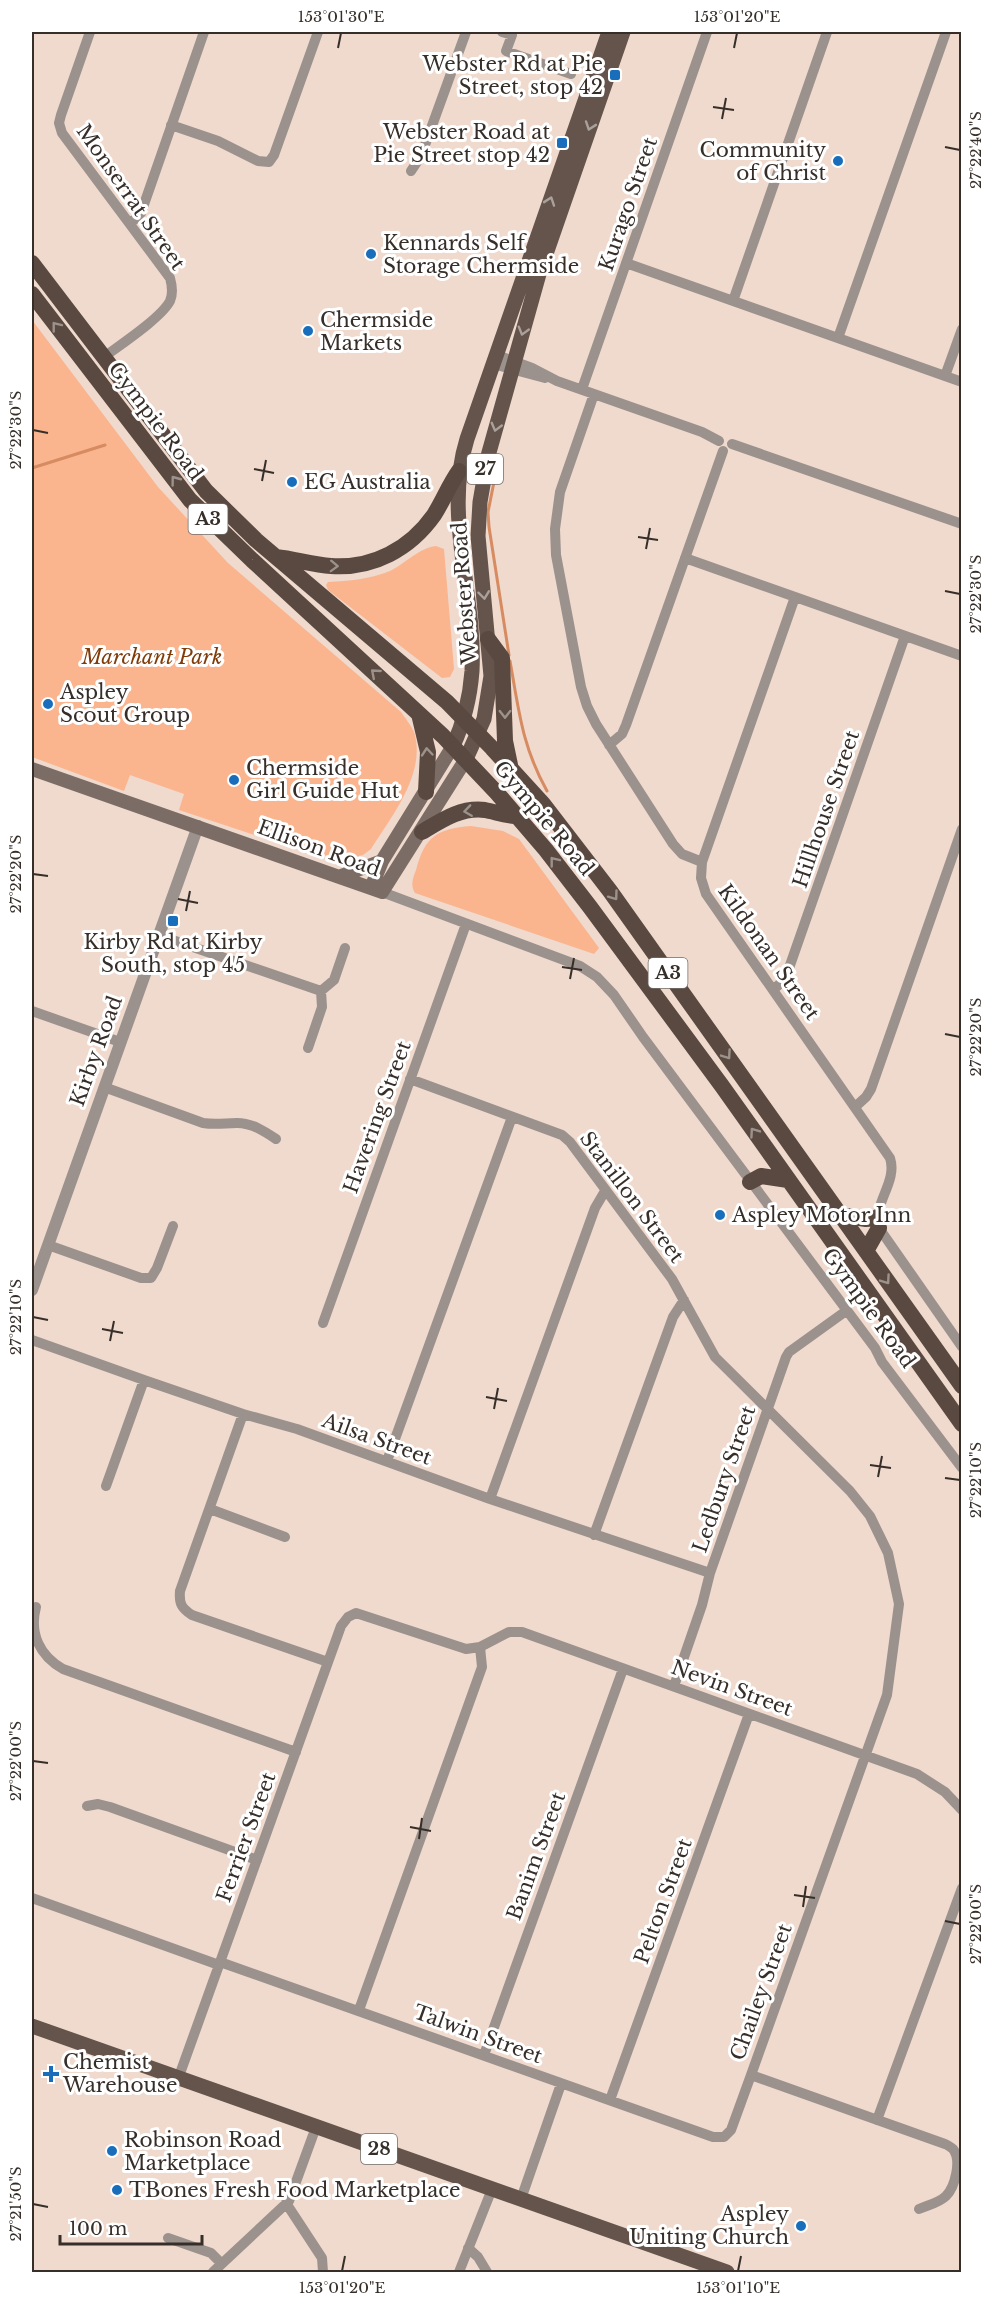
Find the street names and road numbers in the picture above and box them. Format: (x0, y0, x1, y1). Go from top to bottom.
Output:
street label: Monserrat Street (72, 120, 190, 275)
street label: Kurago Street (594, 133, 662, 274)
street label: Gympie Road (104, 357, 208, 485)
road number: 27 (467, 454, 503, 484)
road number: A3 (188, 504, 228, 534)
street label: Webster Road (447, 521, 481, 666)
street label: Hillhouse Street (788, 727, 864, 891)
street label: Gympie Road (489, 756, 599, 880)
street label: Ellison Road (254, 815, 384, 881)
street label: Kildonan Street (713, 880, 825, 1025)
road number: A3 (648, 958, 688, 988)
street label: Kirby Road (65, 992, 127, 1110)
street label: Havering Street (338, 1037, 416, 1196)
street label: Stanillon Street (575, 1127, 689, 1268)
street label: Gympie Road (817, 1243, 921, 1373)
street label: Ledbury Street (688, 1402, 760, 1556)
street label: Ailsa Street (318, 1408, 435, 1470)
street label: Nevin Street (668, 1655, 796, 1721)
street label: Ferrier Street (211, 1768, 281, 1905)
street label: Banim Street (502, 1788, 570, 1923)
street label: Pelton Street (629, 1835, 697, 1967)
street label: Chailey Street (725, 1920, 797, 2064)
street label: Talwin Street (410, 2000, 546, 2069)
road number: 28 (361, 2134, 397, 2164)

